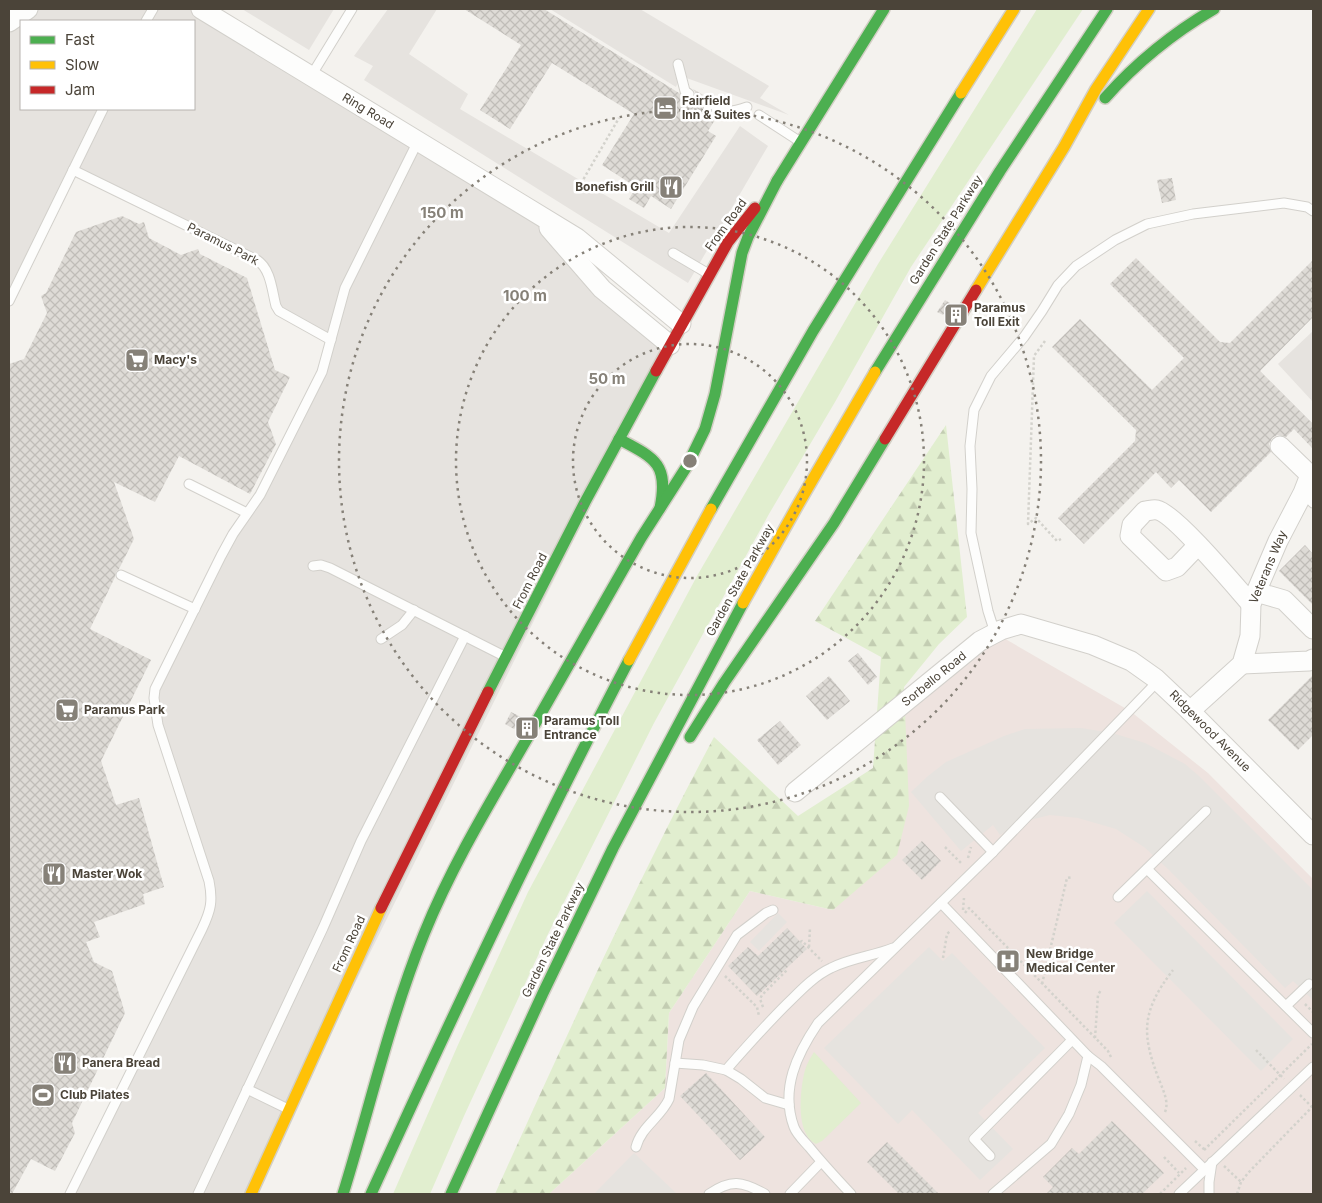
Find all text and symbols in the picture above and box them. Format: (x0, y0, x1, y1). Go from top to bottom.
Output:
legend (20, 20, 195, 110)
text: Fast (65, 30, 95, 49)
text: Slow (65, 55, 99, 74)
text: Jam (65, 80, 95, 99)
street label: Ring Road (340, 89, 397, 132)
place label: Fairfield Inn & Suites (682, 93, 751, 122)
hotel icon: Fairfield Inn & Suites (652, 95, 678, 121)
street label: Garden State Parkway (906, 172, 986, 287)
restaurant icon: Bonefish Grill (658, 174, 684, 200)
place label: Bonefish Grill (575, 179, 654, 194)
street label: From Road (702, 196, 750, 254)
text: 150 m (420, 203, 464, 222)
street label: Paramus Park (185, 219, 262, 268)
text: 100 m (503, 286, 547, 305)
place label: Paramus Toll Exit (974, 300, 1026, 329)
building icon: Paramus Toll Exit (943, 302, 969, 328)
supermarket icon: Macy's (124, 347, 150, 373)
place label: Macy's (154, 352, 197, 367)
text: 50 m (589, 369, 625, 388)
centre of rings (681, 452, 699, 470)
street label: Garden State Parkway (702, 521, 777, 639)
street label: Veterans Way (1245, 528, 1290, 606)
street label: From Road (509, 550, 550, 611)
street label: Sorbello Road (898, 648, 969, 709)
street label: Ridgewood Avenue (1167, 687, 1254, 774)
supermarket icon: Paramus Park (54, 697, 80, 723)
place label: Paramus Park (84, 702, 165, 717)
place label: Paramus Toll Entrance (544, 713, 619, 742)
building icon: Paramus Toll Entrance (514, 715, 540, 741)
restaurant icon: Master Wok (41, 861, 67, 887)
place label: Master Wok (72, 866, 142, 881)
street label: Garden State Parkway (518, 880, 587, 1000)
street label: From Road (329, 913, 368, 975)
place label: New Bridge Medical Center (1026, 946, 1115, 975)
hospital icon: New Bridge Medical Center (995, 948, 1021, 974)
restaurant icon: Panera Bread (52, 1050, 78, 1076)
place label: Panera Bread (82, 1055, 160, 1070)
sports icon: Club Pilates (30, 1082, 56, 1108)
place label: Club Pilates (60, 1087, 130, 1102)

